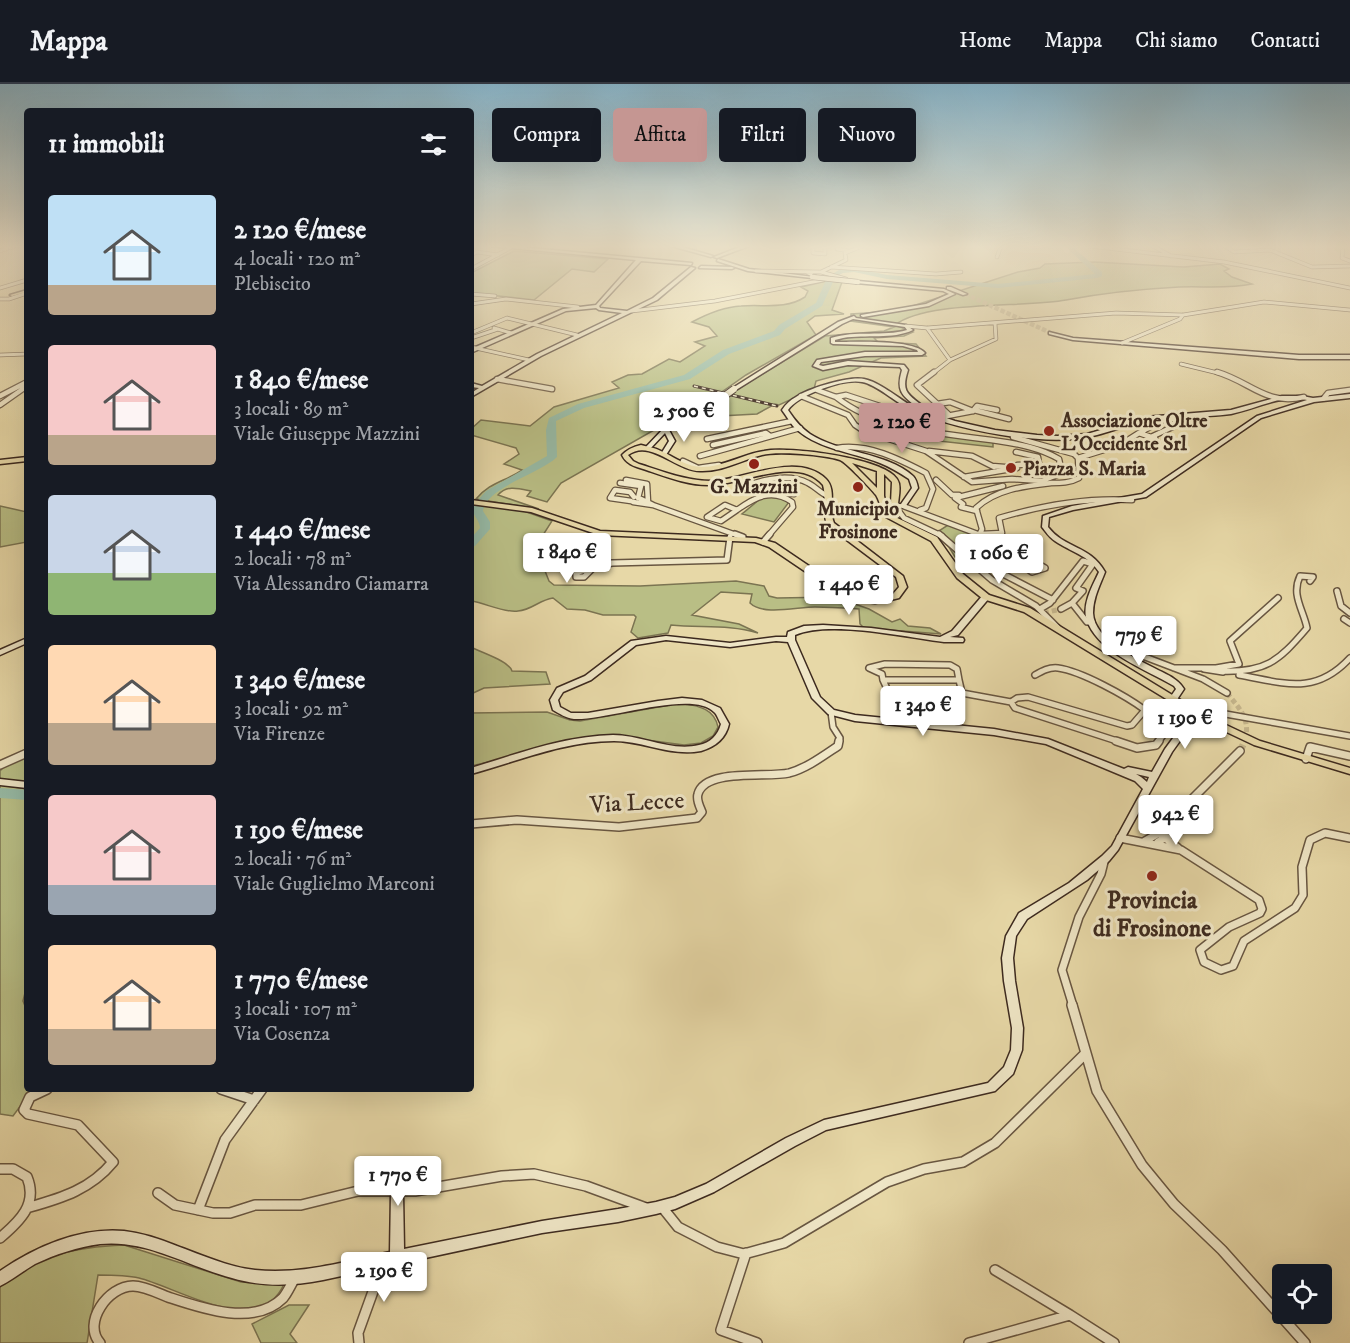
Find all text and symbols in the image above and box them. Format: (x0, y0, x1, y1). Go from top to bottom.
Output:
text: Mappa (30, 24, 108, 59)
text: Home (959, 28, 1011, 54)
text: Mappa (1044, 28, 1102, 54)
text: Chi siamo (1135, 28, 1217, 54)
text: Contatti (1250, 28, 1320, 54)
chip: Compra (492, 108, 601, 162)
chip: Affitta (613, 108, 707, 162)
chip: Filtri (719, 108, 806, 162)
chip: Nuovo (818, 108, 916, 162)
text: 11 immobili (48, 128, 164, 161)
icon: filters (417, 128, 450, 161)
text: 2 120 €/mese (234, 214, 366, 247)
icon: home (96, 219, 168, 291)
text: 4 locali · 120 m² (234, 247, 360, 272)
text: Plebiscito (234, 272, 311, 297)
text: 1 840 €/mese (234, 364, 369, 397)
icon: home (96, 369, 168, 441)
pin: 2 500 € (629, 392, 739, 443)
text: 3 locali · 89 m² (234, 397, 348, 422)
text: 2 500 € (653, 399, 715, 424)
pin: 2 120 € (847, 403, 957, 454)
place label: Associazione Oltre L'Occidente Srl (1060, 409, 1208, 457)
text: 2 120 € (873, 410, 931, 435)
text: Viale Giuseppe Mazzini (234, 422, 420, 447)
marker: Associazione Oltre L'Occidente Srl (1042, 424, 1056, 438)
marker: G. Mazzini (747, 457, 761, 471)
place label: Piazza S. Maria (1023, 457, 1146, 482)
marker: Piazza S. Maria (1004, 461, 1018, 475)
place label: G. Mazzini (710, 475, 798, 500)
marker: Municipio Frosinone (851, 480, 865, 494)
place label: Municipio Frosinone (817, 497, 899, 545)
text: 1 440 €/mese (234, 514, 371, 547)
icon: home (96, 519, 168, 591)
pin: 1 840 € (512, 533, 622, 584)
pin: 1 060 € (944, 534, 1054, 585)
text: 1 840 € (537, 540, 597, 565)
text: 1 060 € (969, 541, 1029, 566)
text: 2 locali · 78 m² (234, 547, 351, 572)
pin: 1 440 € (794, 565, 904, 616)
text: Via Alessandro Ciamarra (234, 572, 429, 597)
text: 1 440 € (818, 572, 880, 597)
pin: 779 € (1097, 616, 1181, 667)
text: 779 € (1115, 623, 1163, 648)
text: 1 340 €/mese (234, 664, 365, 697)
icon: home (96, 669, 168, 741)
pin: 1 340 € (868, 686, 978, 737)
text: 1 340 € (894, 693, 952, 718)
text: 3 locali · 92 m² (234, 697, 348, 722)
pin: 1 190 € (1130, 699, 1240, 750)
text: 1 190 € (1157, 706, 1213, 731)
text: Via Firenze (234, 722, 325, 747)
street label: Via Lecce (588, 786, 685, 821)
pin: 942 € (1134, 795, 1218, 846)
text: 942 € (1152, 802, 1200, 827)
text: 1 190 €/mese (234, 814, 363, 847)
icon: home (96, 819, 168, 891)
text: 2 locali · 76 m² (234, 847, 352, 872)
marker: Provincia di Frosinone (1145, 869, 1159, 883)
text: Viale Guglielmo Marconi (234, 872, 435, 897)
place label: Provincia di Frosinone (1093, 886, 1211, 944)
text: 1 770 €/mese (234, 964, 368, 997)
icon: home (96, 969, 168, 1041)
text: 3 locali · 107 m² (234, 997, 357, 1022)
text: Via Cosenza (234, 1022, 330, 1047)
pin: 1 770 € (343, 1156, 453, 1207)
text: 1 770 € (368, 1163, 428, 1188)
pin: 2 190 € (329, 1252, 439, 1303)
text: 2 190 € (355, 1259, 413, 1284)
map controls (1272, 1264, 1332, 1324)
button: locate (1272, 1264, 1332, 1324)

